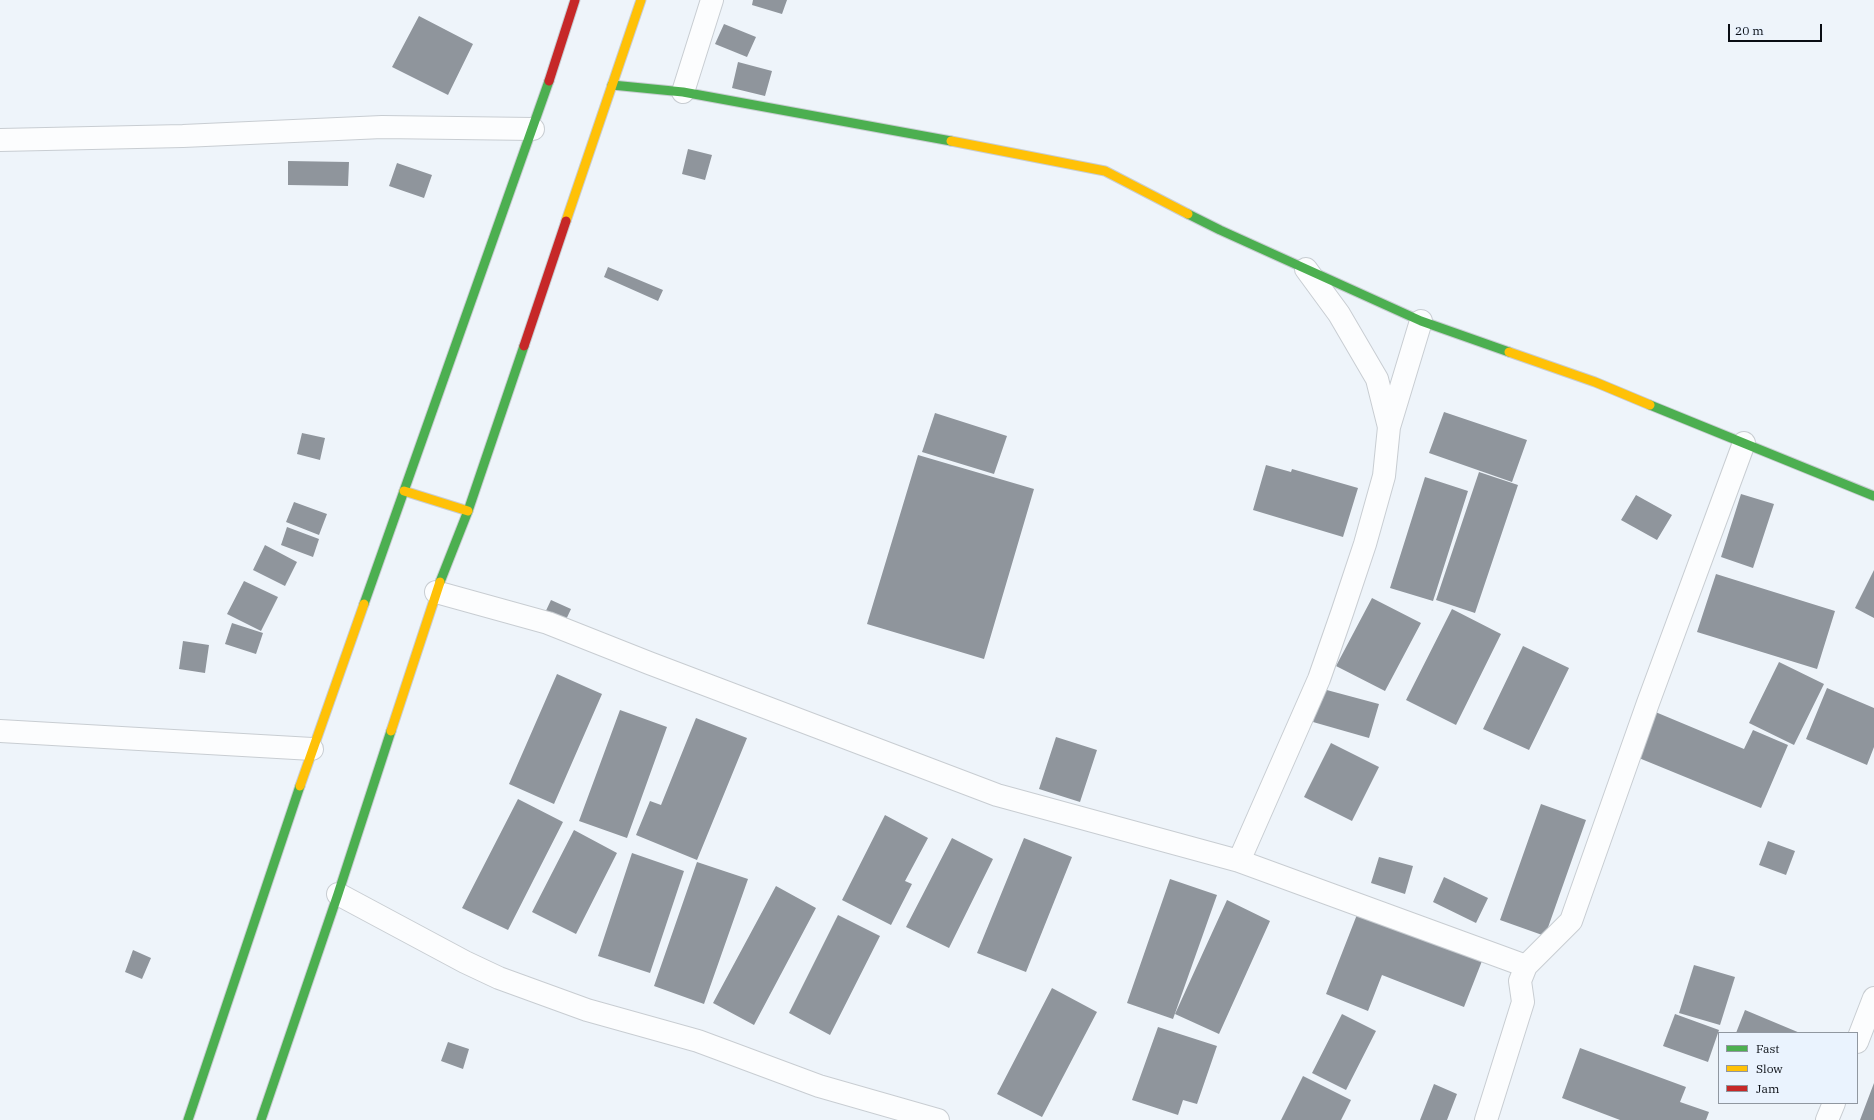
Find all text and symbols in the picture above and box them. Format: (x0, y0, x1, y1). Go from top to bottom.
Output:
scale bar (1730, 16, 1824, 42)
text: 20 m (1735, 23, 1764, 38)
legend (1718, 1032, 1858, 1104)
text: Fast (1756, 1041, 1780, 1056)
text: Slow (1756, 1061, 1783, 1076)
text: Jam (1756, 1081, 1779, 1096)

